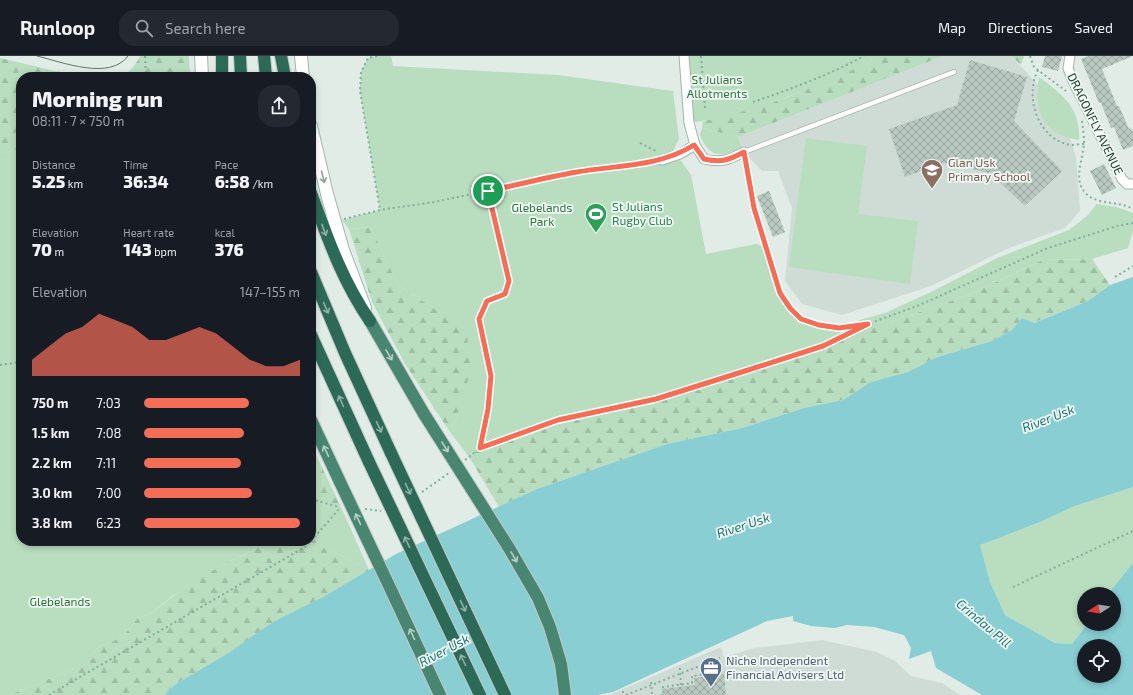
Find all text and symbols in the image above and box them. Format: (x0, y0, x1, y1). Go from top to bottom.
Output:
search box (119, 10, 399, 46)
text: Runloop (20, 16, 95, 39)
icon: search (133, 17, 155, 39)
text: Search here (165, 19, 246, 37)
text: Map (938, 19, 966, 36)
text: Directions (988, 19, 1053, 36)
text: Saved (1075, 19, 1113, 36)
street label: DRAGONFLY AVENUE (1065, 70, 1127, 177)
park label: St Julians Allotments (687, 72, 747, 100)
text: Morning run (32, 85, 163, 111)
button: share (258, 85, 300, 127)
text: 08:11 · 7 × 750 m (32, 113, 125, 129)
place label: Glan Usk Primary School (948, 155, 1031, 183)
school or university icon: Glan Usk Primary School (919, 157, 945, 190)
text: Distance (32, 158, 75, 171)
text: Time (123, 158, 148, 171)
text: Pace (215, 158, 238, 171)
text: 5.25 (32, 171, 65, 191)
text: 36:34 (123, 171, 169, 191)
text: 6:58 (215, 171, 250, 191)
one-way arrow (319, 171, 327, 184)
pin (471, 174, 505, 208)
text: km (65, 177, 83, 190)
text: /km (250, 177, 273, 190)
icon: arrive (477, 180, 499, 202)
place label: St Julians Rugby Club (612, 199, 673, 227)
park label: Glebelands Park (512, 200, 572, 228)
sports icon: St Julians Rugby Club (583, 201, 609, 234)
one-way arrow (321, 223, 329, 235)
text: Elevation (32, 226, 79, 239)
text: Heart rate (123, 226, 174, 239)
text: kcal (215, 226, 235, 239)
text: 70 (32, 239, 52, 259)
text: 143 (123, 239, 152, 259)
text: 376 (215, 239, 244, 259)
text: m (52, 245, 64, 258)
text: bpm (152, 245, 177, 258)
text: Elevation (32, 284, 87, 300)
text: 147–155 m (240, 284, 300, 300)
one-way arrow (323, 302, 330, 314)
one-way arrow (386, 349, 394, 361)
text: 750 m (32, 395, 69, 411)
text: 7:03 (96, 395, 121, 411)
one-way arrow (337, 395, 344, 407)
water label: River Usk (1019, 401, 1077, 435)
one-way arrow (376, 420, 383, 432)
text: 1.5 km (32, 425, 70, 441)
text: 7:08 (96, 425, 121, 441)
one-way arrow (441, 441, 449, 452)
one-way arrow (322, 445, 329, 457)
text: 2.2 km (32, 455, 72, 471)
text: 7:11 (96, 455, 116, 471)
one-way arrow (405, 482, 412, 494)
text: 3.0 km (32, 485, 72, 501)
text: 7:00 (96, 485, 121, 501)
water label: River Usk (714, 509, 772, 541)
one-way arrow (354, 513, 361, 525)
text: 3.8 km (32, 515, 72, 531)
text: 6:23 (96, 515, 121, 531)
one-way arrow (403, 537, 410, 549)
one-way arrow (511, 551, 519, 563)
north arrow (1077, 587, 1121, 631)
map controls (1077, 587, 1121, 683)
park label: Glebelands (30, 594, 90, 608)
water label: Crindau Pill (953, 595, 1015, 651)
one-way arrow (460, 600, 467, 612)
one-way arrow (408, 629, 415, 641)
water label: River Usk (416, 630, 472, 670)
button: locate (1077, 639, 1121, 683)
place label: Niche Independent Financial Advisers Ltd (726, 653, 844, 681)
one-way arrow (459, 654, 466, 666)
office icon: Niche Independent Financial Advisers Ltd (698, 655, 724, 688)

